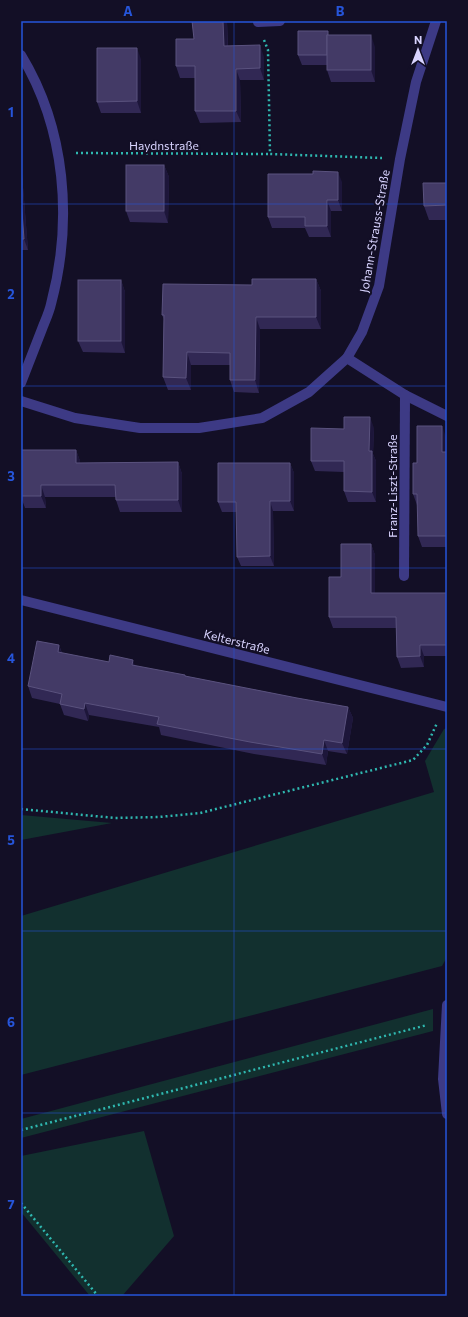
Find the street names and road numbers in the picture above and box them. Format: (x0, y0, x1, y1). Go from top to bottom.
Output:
street label: Haydnstraße (129, 138, 199, 152)
street label: Johann-Strauss-Straße (356, 168, 393, 294)
street label: Franz-Liszt-Straße (385, 434, 399, 538)
street label: Kelterstraße (202, 626, 272, 656)

